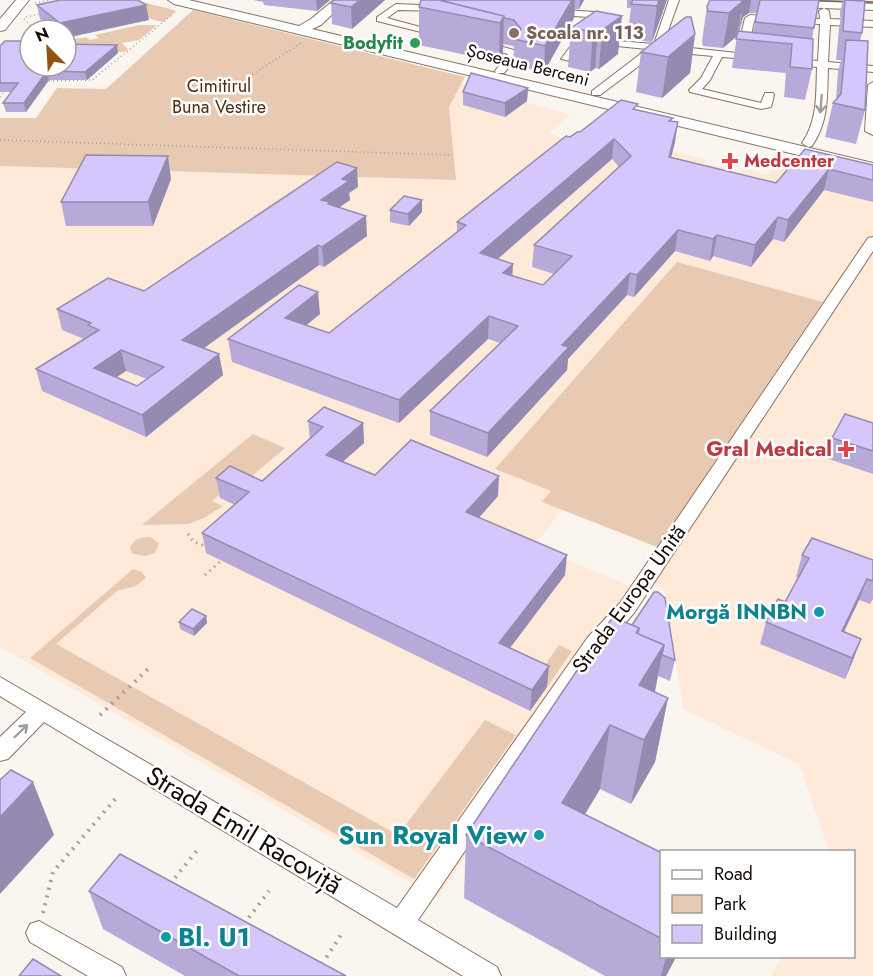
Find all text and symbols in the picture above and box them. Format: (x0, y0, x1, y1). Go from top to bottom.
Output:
north arrow (18, 18, 78, 78)
place label: Școala nr. 113 (526, 20, 644, 46)
text: N (32, 22, 53, 48)
marker: Școala nr. 113 (507, 26, 521, 40)
place label: Bodyfit (343, 30, 403, 56)
marker: Bodyfit (408, 36, 422, 50)
street label: Șoseaua Berceni (464, 37, 592, 93)
park label: Cimitirul Buna Vestire (172, 73, 266, 120)
one-way arrow (815, 93, 826, 113)
place label: Medcenter (744, 148, 835, 174)
marker: Medcenter (721, 152, 739, 170)
place label: Gral Medical (706, 434, 832, 464)
marker: Gral Medical (837, 440, 855, 458)
street label: Strada Europa Unită (565, 519, 693, 679)
place label: Morgă INNBN (666, 597, 807, 627)
marker: Morgă INNBN (812, 605, 826, 619)
one-way arrow (14, 724, 29, 738)
street label: Strada Emil Racoviță (139, 756, 349, 904)
place label: Sun Royal View (338, 816, 527, 854)
marker: Sun Royal View (532, 828, 546, 842)
legend (660, 850, 855, 958)
text: Road (714, 861, 753, 887)
text: Park (714, 891, 746, 917)
place label: Bl. U1 (178, 918, 250, 956)
text: Building (714, 921, 777, 947)
marker: Bl. U1 (159, 930, 173, 944)

